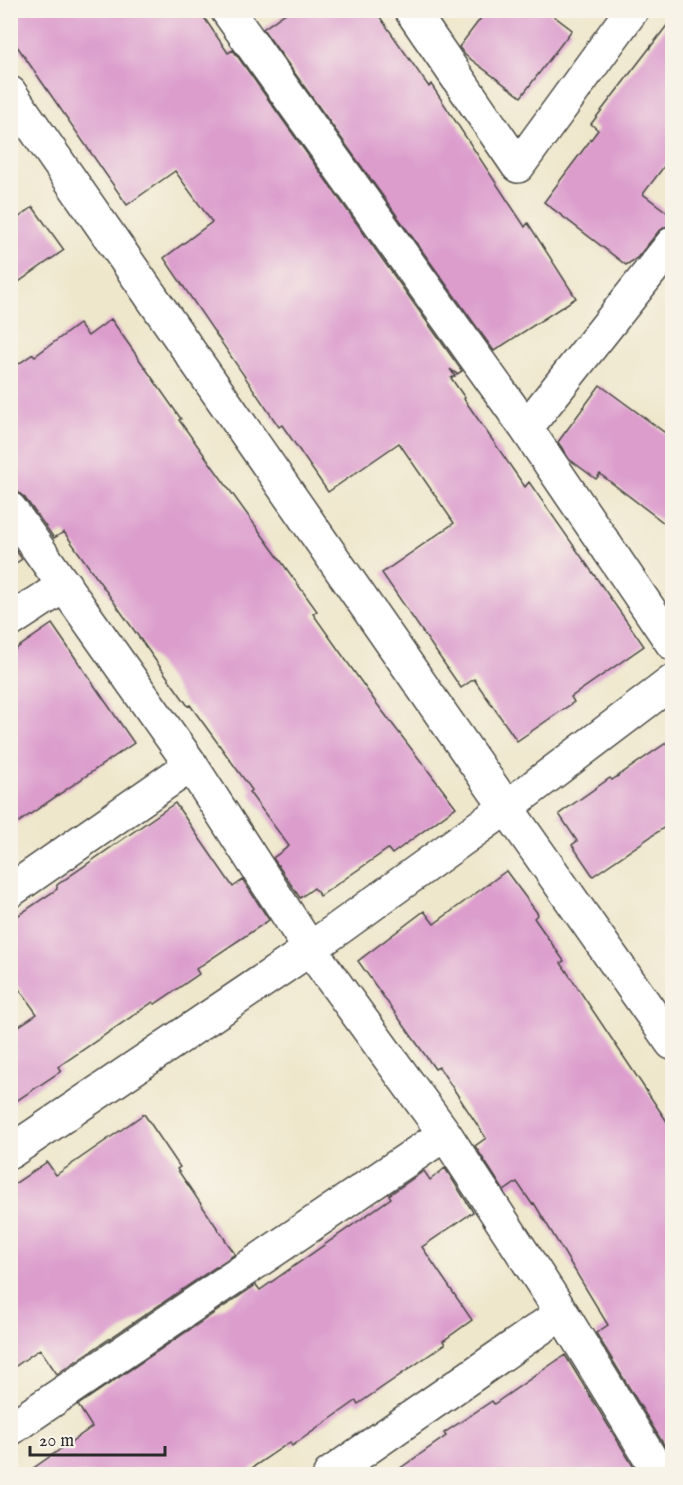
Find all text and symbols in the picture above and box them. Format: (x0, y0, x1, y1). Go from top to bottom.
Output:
scale bar (30, 1419, 165, 1457)
text: 20 m (39, 1430, 74, 1453)

